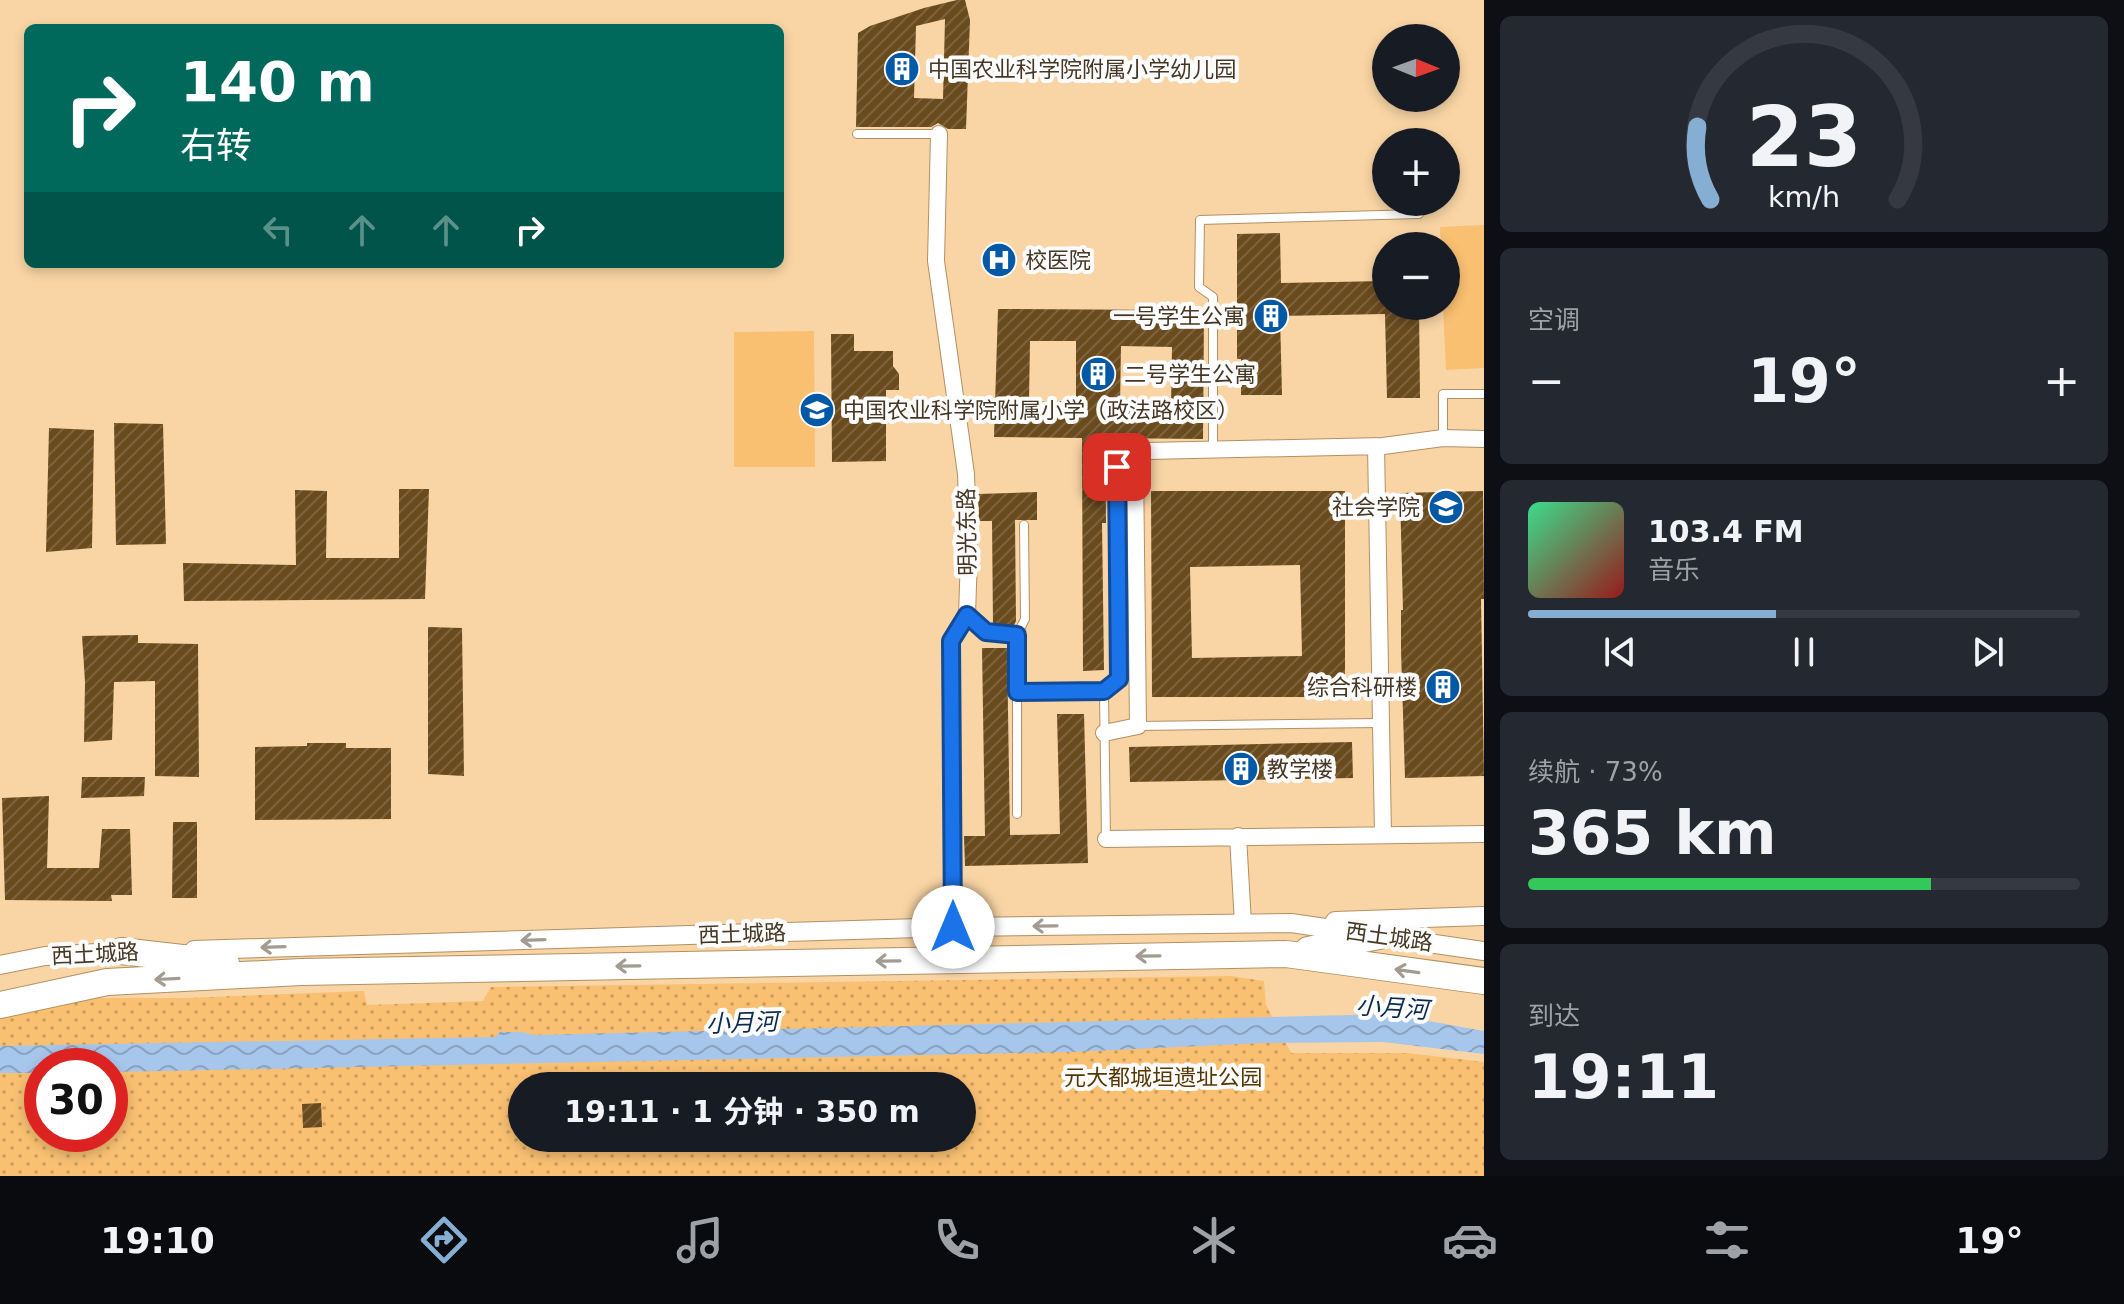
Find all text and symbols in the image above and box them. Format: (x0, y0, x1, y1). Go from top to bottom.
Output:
north arrow (1372, 24, 1460, 112)
map controls (1372, 24, 1460, 320)
text: 140 m (180, 49, 375, 114)
building icon: 中国农业科学院附属小学幼儿园 (883, 50, 921, 88)
icon: right (48, 56, 152, 160)
place label: 中国农业科学院附属小学幼儿园 (928, 57, 1236, 82)
text: 23 (1746, 89, 1862, 186)
text: 右转 (180, 125, 252, 166)
button: + (1372, 128, 1460, 216)
text: km/h (1768, 180, 1840, 214)
icon: left (256, 208, 300, 252)
icon: ahead (340, 208, 384, 252)
icon: ahead (424, 208, 468, 252)
icon: right (508, 208, 552, 252)
button: − (1372, 232, 1460, 320)
hospital icon: 校医院 (980, 241, 1018, 279)
place label: 校医院 (1025, 248, 1091, 273)
building icon: 一号学生公寓 (1252, 297, 1290, 335)
place label: 一号学生公寓 (1113, 304, 1245, 329)
text: 空调 (1528, 305, 1580, 335)
text: 19° (1747, 346, 1861, 416)
building icon: 二号学生公寓 (1079, 355, 1117, 393)
text: − (1528, 355, 1565, 406)
text: + (2043, 355, 2080, 406)
place label: 二号学生公寓 (1124, 362, 1256, 387)
school or university icon: 中国农业科学院附属小学（政法路校区） (798, 391, 836, 429)
place label: 中国农业科学院附属小学（政法路校区） (843, 398, 1239, 423)
pin (1083, 433, 1151, 501)
icon: arrive (1095, 445, 1139, 489)
street label: 明光东路 (954, 488, 980, 576)
school or university icon: 社会学院 (1427, 488, 1465, 526)
place label: 社会学院 (1332, 495, 1420, 520)
text: 103.4 FM (1648, 514, 1804, 549)
text: 音乐 (1648, 555, 1700, 585)
icon: previous (1598, 630, 1642, 674)
icon: pause (1782, 630, 1826, 674)
icon: next (1966, 630, 2010, 674)
building icon: 综合科研楼 (1424, 668, 1462, 706)
place label: 综合科研楼 (1307, 675, 1417, 700)
building icon: 教学楼 (1222, 750, 1260, 788)
place label: 教学楼 (1267, 757, 1333, 782)
text: 续航 · 73% (1528, 757, 1663, 787)
text: 365 km (1528, 798, 1777, 868)
position arrow (911, 885, 995, 969)
one-way arrow (1032, 918, 1059, 934)
street label: 西土城路 (1344, 918, 1434, 956)
street label: 西土城路 (698, 920, 786, 948)
one-way arrow (520, 932, 547, 947)
street label: 西土城路 (50, 939, 140, 969)
one-way arrow (260, 940, 287, 955)
one-way arrow (1135, 949, 1162, 964)
one-way arrow (875, 953, 902, 969)
one-way arrow (615, 958, 642, 974)
one-way arrow (1395, 963, 1420, 978)
one-way arrow (154, 972, 181, 987)
water label: 小月河 (1355, 992, 1433, 1025)
text: 到达 (1528, 1001, 1580, 1031)
water label: 小月河 (706, 1008, 782, 1038)
text: 19:11 (1528, 1042, 1719, 1112)
speed limit sign: 30 (24, 1048, 128, 1152)
park label: 元大都城垣遗址公园 (1064, 1065, 1262, 1090)
text: 19:11 · 1 分钟 · 350 m (564, 1094, 920, 1129)
icon: directions (416, 1212, 472, 1268)
icon: music (672, 1212, 728, 1268)
icon: phone (929, 1212, 985, 1268)
icon: climate (1186, 1212, 1242, 1268)
icon: car (1442, 1212, 1498, 1268)
icon: filters (1699, 1212, 1755, 1268)
text: 19:10 (100, 1220, 215, 1261)
text: 19° (1956, 1220, 2024, 1261)

